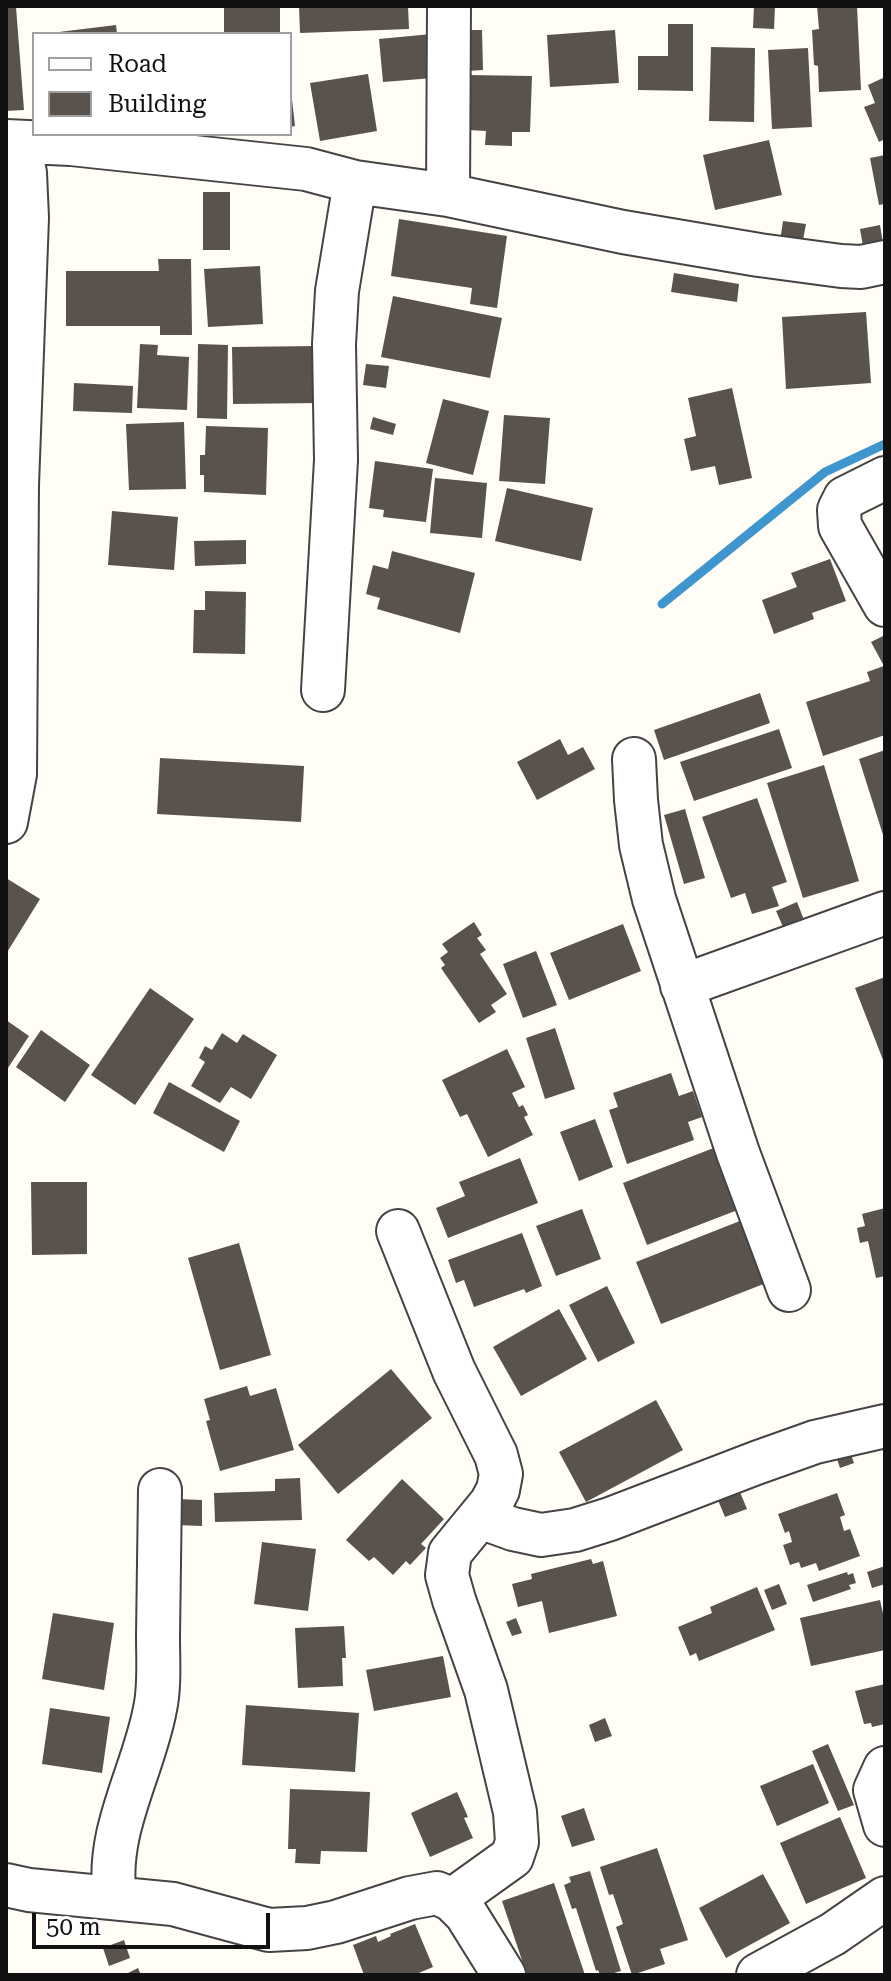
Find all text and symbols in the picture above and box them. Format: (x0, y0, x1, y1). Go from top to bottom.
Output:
legend (32, 32, 292, 136)
text: Road (108, 50, 167, 78)
text: Building (108, 90, 206, 118)
scale bar (36, 1897, 274, 1947)
text: 50 m (46, 1913, 101, 1941)

